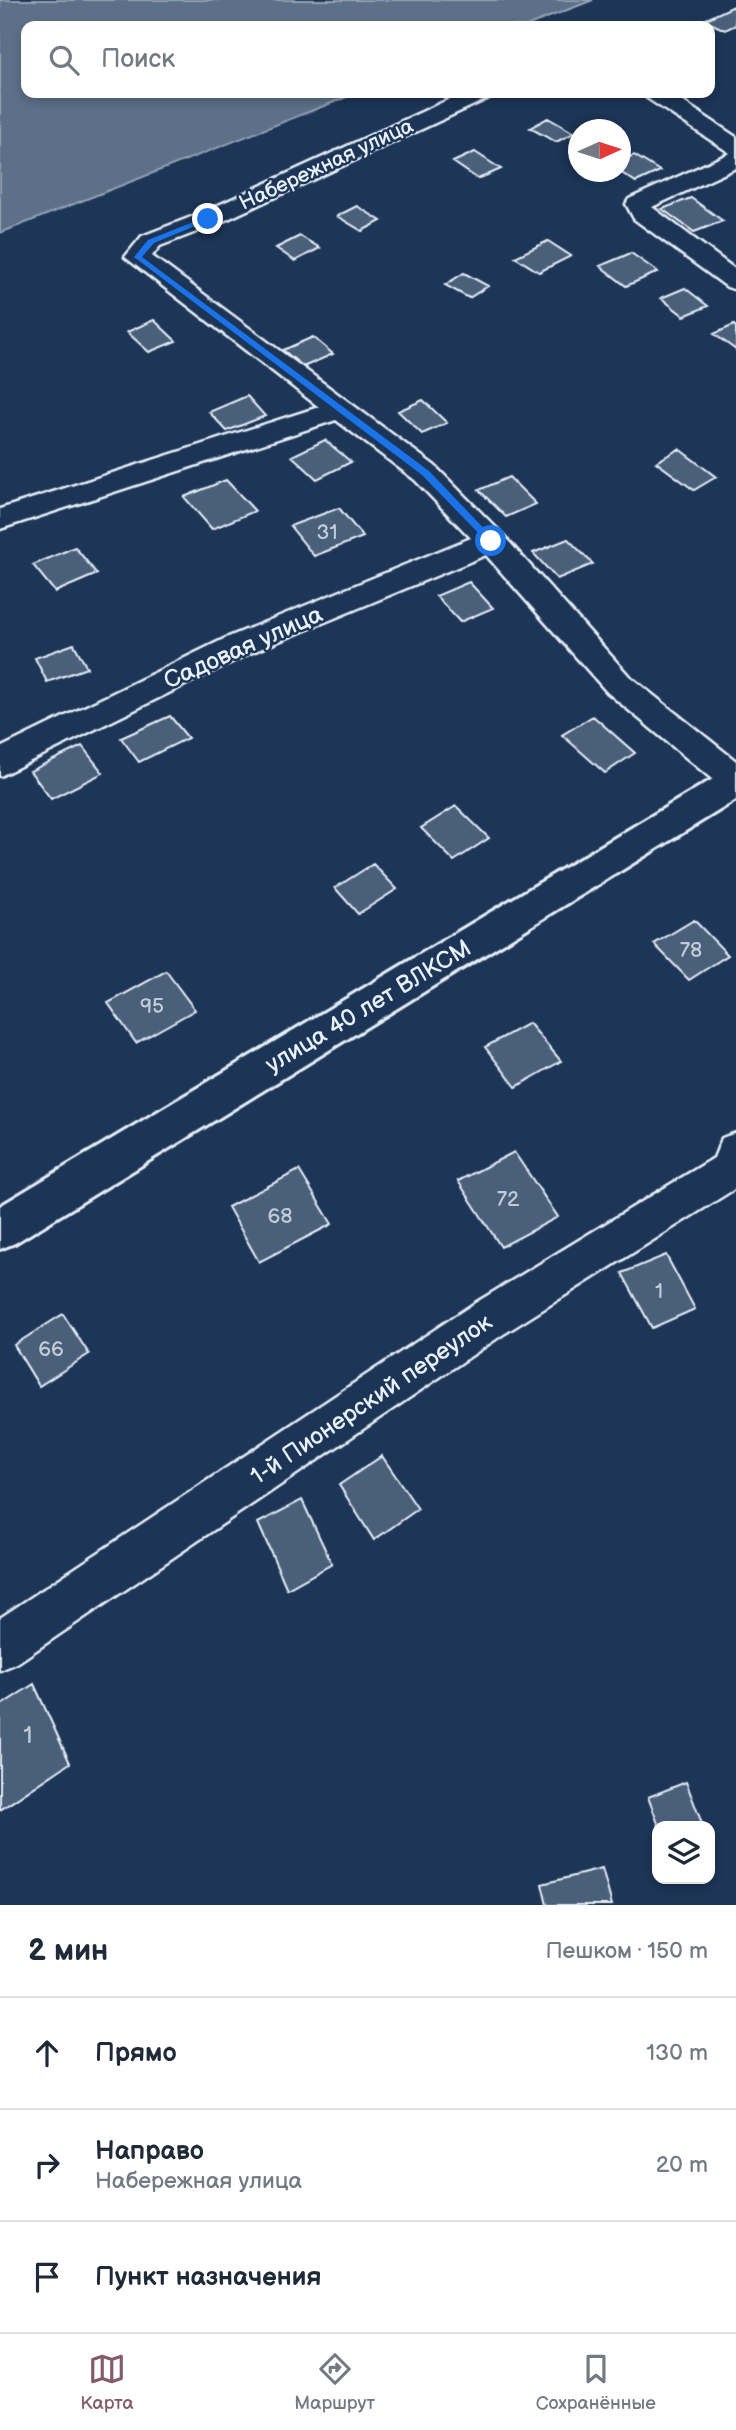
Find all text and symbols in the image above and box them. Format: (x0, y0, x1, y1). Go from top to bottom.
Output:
search box (21, 21, 715, 98)
icon: search (45, 41, 83, 79)
text: Поиск (101, 44, 175, 75)
street label: Набережная улица (235, 113, 418, 216)
north arrow (568, 119, 631, 182)
route end (192, 203, 223, 234)
house number: 31 (316, 520, 338, 545)
route start (475, 525, 506, 556)
street label: Садовая улица (159, 600, 327, 695)
street label: улица 40 лет ВЛКСМ (260, 934, 476, 1079)
house number: 78 (680, 938, 702, 963)
house number: 95 (140, 994, 164, 1019)
house number: 72 (497, 1187, 520, 1212)
house number: 68 (267, 1204, 293, 1229)
house number: 1 (655, 1279, 663, 1304)
street label: 1-й Пионерский переулок (245, 1308, 498, 1491)
house number: 66 (38, 1337, 64, 1362)
house number: 1 (23, 1721, 33, 1750)
map controls (652, 1821, 715, 1884)
button: layers (652, 1821, 715, 1884)
text: 2 мин (28, 1933, 108, 1969)
text: Пешком · 150 m (545, 1937, 708, 1965)
icon: ahead (28, 2034, 66, 2072)
text: Прямо (95, 2038, 177, 2069)
text: 130 m (646, 2039, 708, 2067)
text: Направо (95, 2136, 204, 2167)
icon: right (28, 2146, 66, 2184)
text: 20 m (656, 2151, 708, 2179)
text: Набережная улица (95, 2167, 302, 2195)
icon: arrive (28, 2258, 66, 2296)
text: Пункт назначения (95, 2262, 321, 2293)
tab: Карта (80, 2350, 134, 2415)
tab: Маршрут (294, 2350, 375, 2415)
tab: Сохранённые (536, 2350, 656, 2415)

